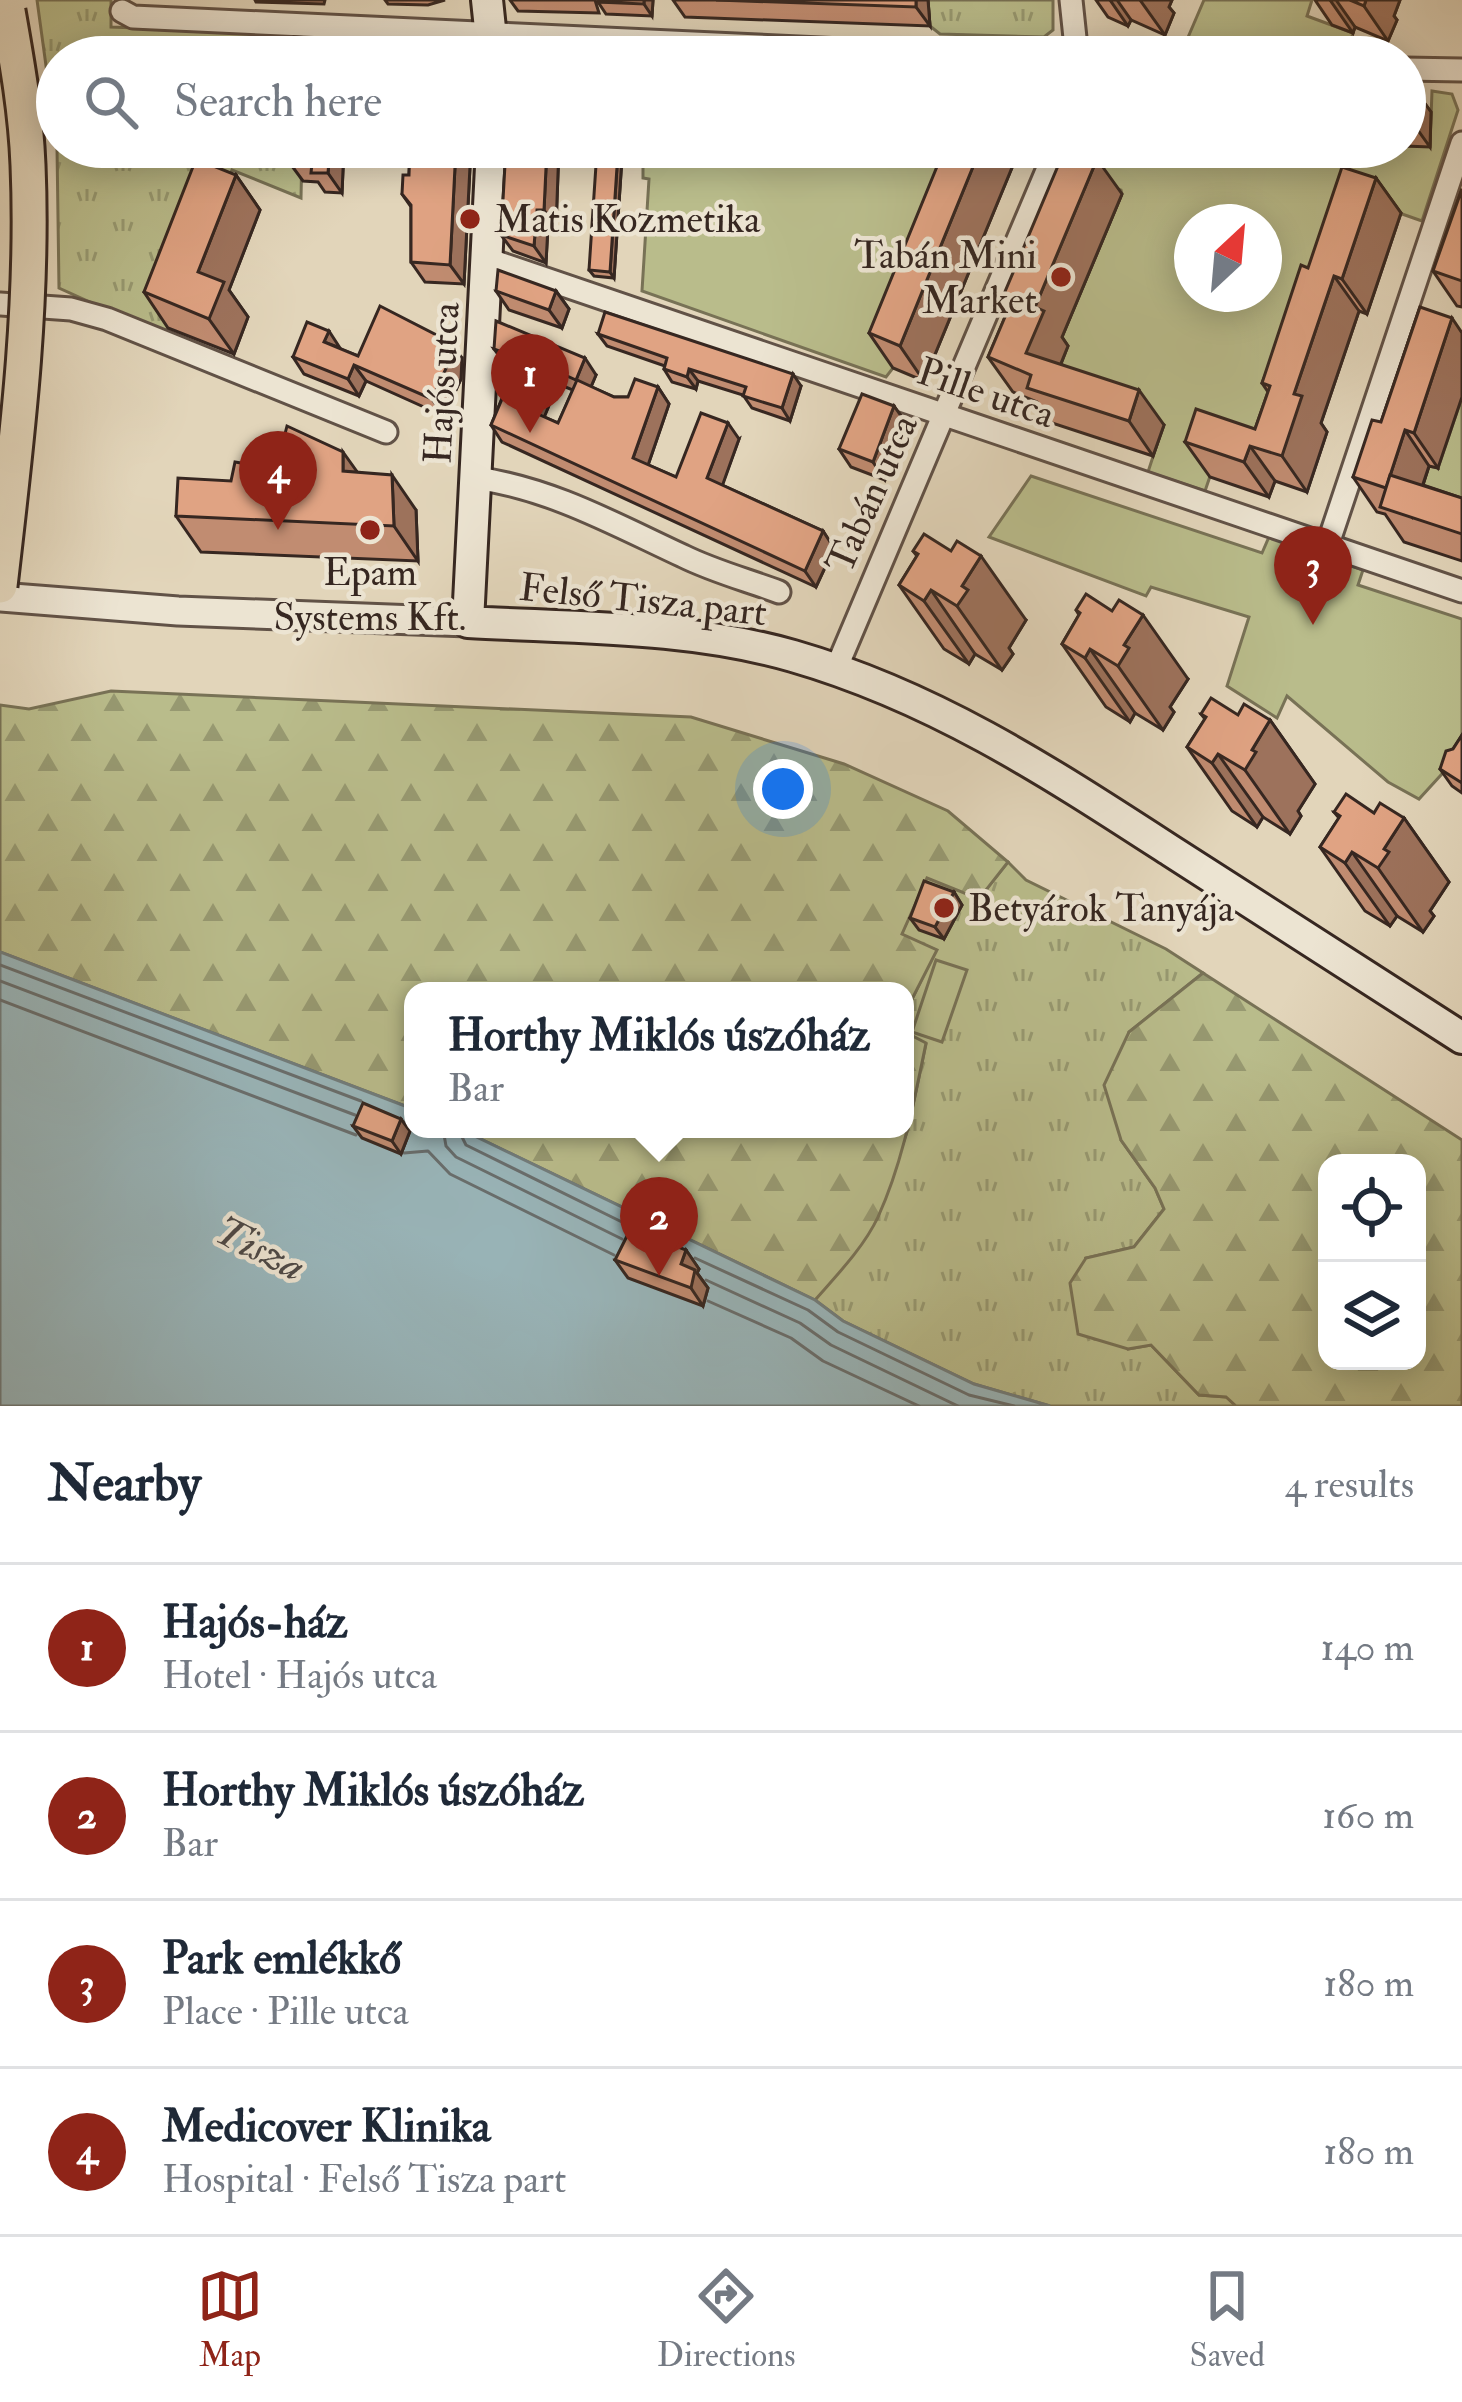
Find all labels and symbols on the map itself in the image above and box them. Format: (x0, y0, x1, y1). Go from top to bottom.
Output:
place label: Matis Kozmetika (494, 195, 761, 244)
north arrow (1174, 204, 1282, 312)
marker: Matis Kozmetika (457, 206, 483, 232)
place label: Tabán Mini Market (854, 231, 1037, 325)
marker: Tabán Mini Market (1048, 264, 1074, 290)
street label: Hajós utca (413, 300, 471, 465)
pin: 1 (491, 334, 569, 433)
street label: Pille utca (911, 347, 1062, 440)
street label: Tabán utca (815, 406, 929, 581)
pin: 4 (239, 431, 317, 530)
marker: Epam Systems Kft. (357, 517, 383, 543)
pin: 3 (1274, 526, 1352, 625)
place label: Epam Systems Kft. (274, 548, 466, 642)
street label: Felső Tisza part (517, 563, 769, 637)
your location (753, 759, 813, 819)
place label: Betyárok Tanyája (968, 884, 1235, 933)
marker: Betyárok Tanyája (931, 895, 957, 921)
pin: 2 (620, 1177, 698, 1276)
water label: Tisza (206, 1205, 314, 1293)

